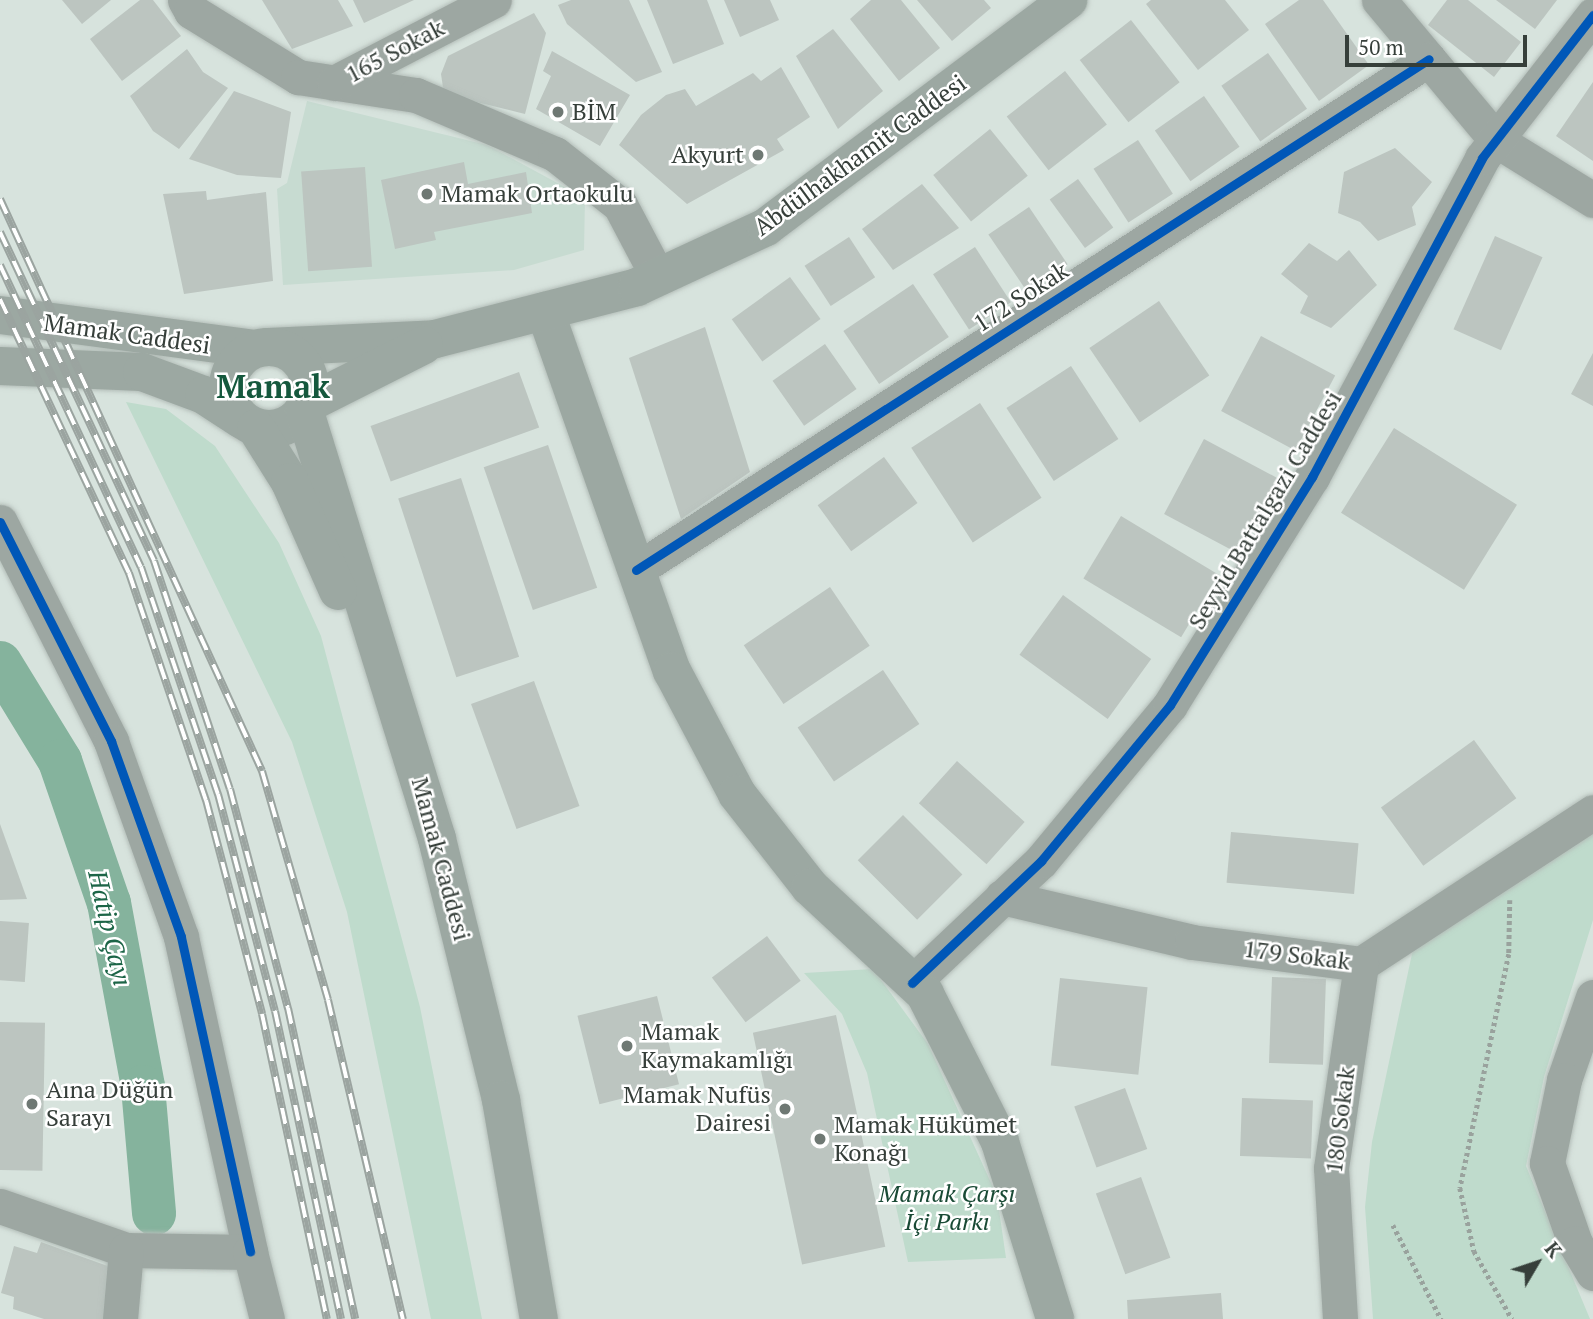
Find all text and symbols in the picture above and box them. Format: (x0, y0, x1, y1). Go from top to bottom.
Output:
street label: 165 Sokak (341, 13, 449, 89)
scale bar (1348, 21, 1530, 65)
text: 50 m (1358, 33, 1404, 61)
street label: Abdülhakhamit Caddesi (748, 68, 972, 242)
place label: BİM (572, 98, 616, 126)
marker: BİM (550, 104, 566, 120)
place label: Akyurt (671, 141, 744, 169)
marker: Akyurt (750, 147, 766, 163)
place label: Mamak Ortaokulu (441, 180, 633, 208)
marker: Mamak Ortaokulu (419, 186, 435, 202)
street label: 172 Sokak (968, 256, 1074, 338)
street label: Mamak Caddesi (42, 308, 212, 360)
district label: Mamak (216, 367, 330, 405)
street label: Seyyid Battalgazi Caddesi (1182, 385, 1348, 635)
street label: Mamak Caddesi (405, 774, 477, 944)
water label: Hatip Çayı (82, 867, 138, 989)
street label: 179 Sokak (1242, 934, 1352, 976)
place label: Mamak Kaymakamlığı (641, 1018, 793, 1074)
marker: Mamak Kaymakamlığı (619, 1038, 635, 1054)
street label: 180 Sokak (1319, 1065, 1361, 1175)
place label: Aına Düğün Sarayı (46, 1076, 173, 1132)
place label: Mamak Nufüs Dairesi (623, 1081, 771, 1137)
marker: Aına Düğün Sarayı (24, 1096, 40, 1112)
marker: Mamak Nufüs Dairesi (777, 1101, 793, 1117)
place label: Mamak Hükümet Konağı (834, 1111, 1017, 1167)
marker: Mamak Hükümet Konağı (812, 1131, 828, 1147)
park label: Mamak Çarşı İçi Parkı (879, 1180, 1015, 1236)
north arrow (1502, 1228, 1572, 1298)
text: K (1540, 1236, 1568, 1263)

